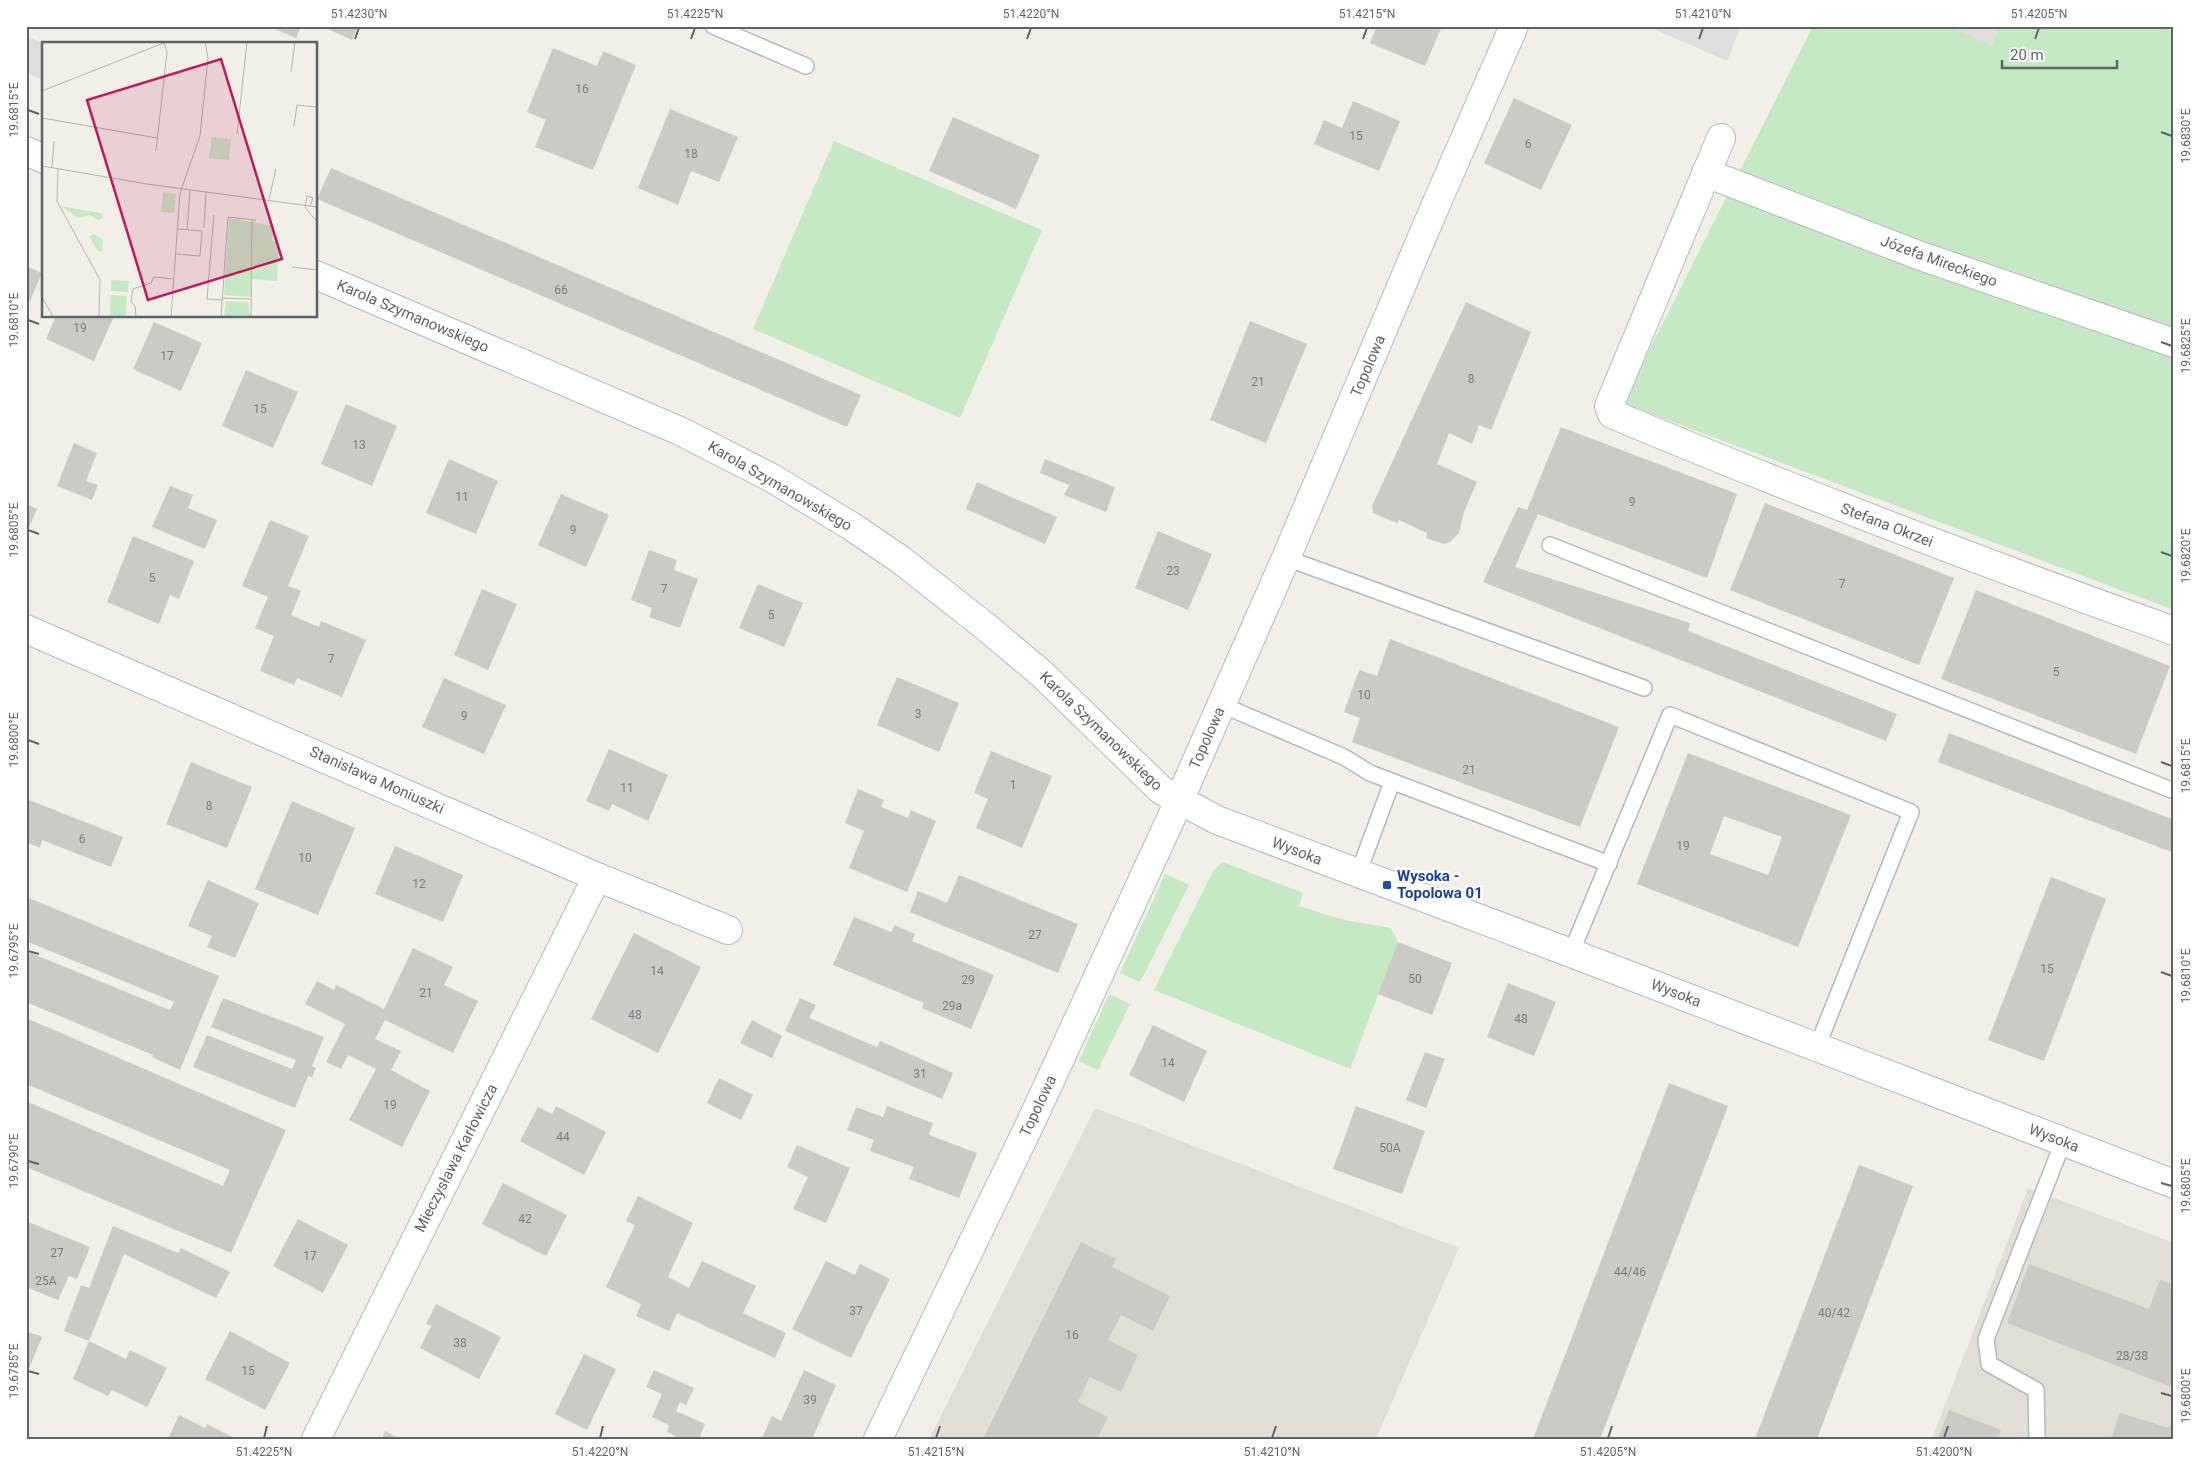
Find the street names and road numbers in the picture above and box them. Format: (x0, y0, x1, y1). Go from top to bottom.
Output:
street label: Józefa Mireckiego (1878, 232, 2000, 290)
street label: Karola Szymanowskiego (334, 276, 492, 356)
street label: Topolowa (1347, 332, 1389, 400)
street label: Karola Szymanowskiego (705, 437, 855, 535)
street label: Stefana Okrzei (1838, 499, 1936, 551)
street label: Karola Szymanowskiego (1036, 668, 1166, 794)
street label: Topolowa (1185, 704, 1229, 772)
street label: Stanisława Moniuszki (307, 742, 447, 818)
street label: Wysoka (1269, 833, 1325, 869)
street label: Wysoka (1648, 975, 1704, 1011)
street label: Topolowa (1016, 1073, 1060, 1139)
street label: Mieczysława Karłowicza (411, 1081, 501, 1235)
street label: Wysoka (2026, 1120, 2082, 1156)

